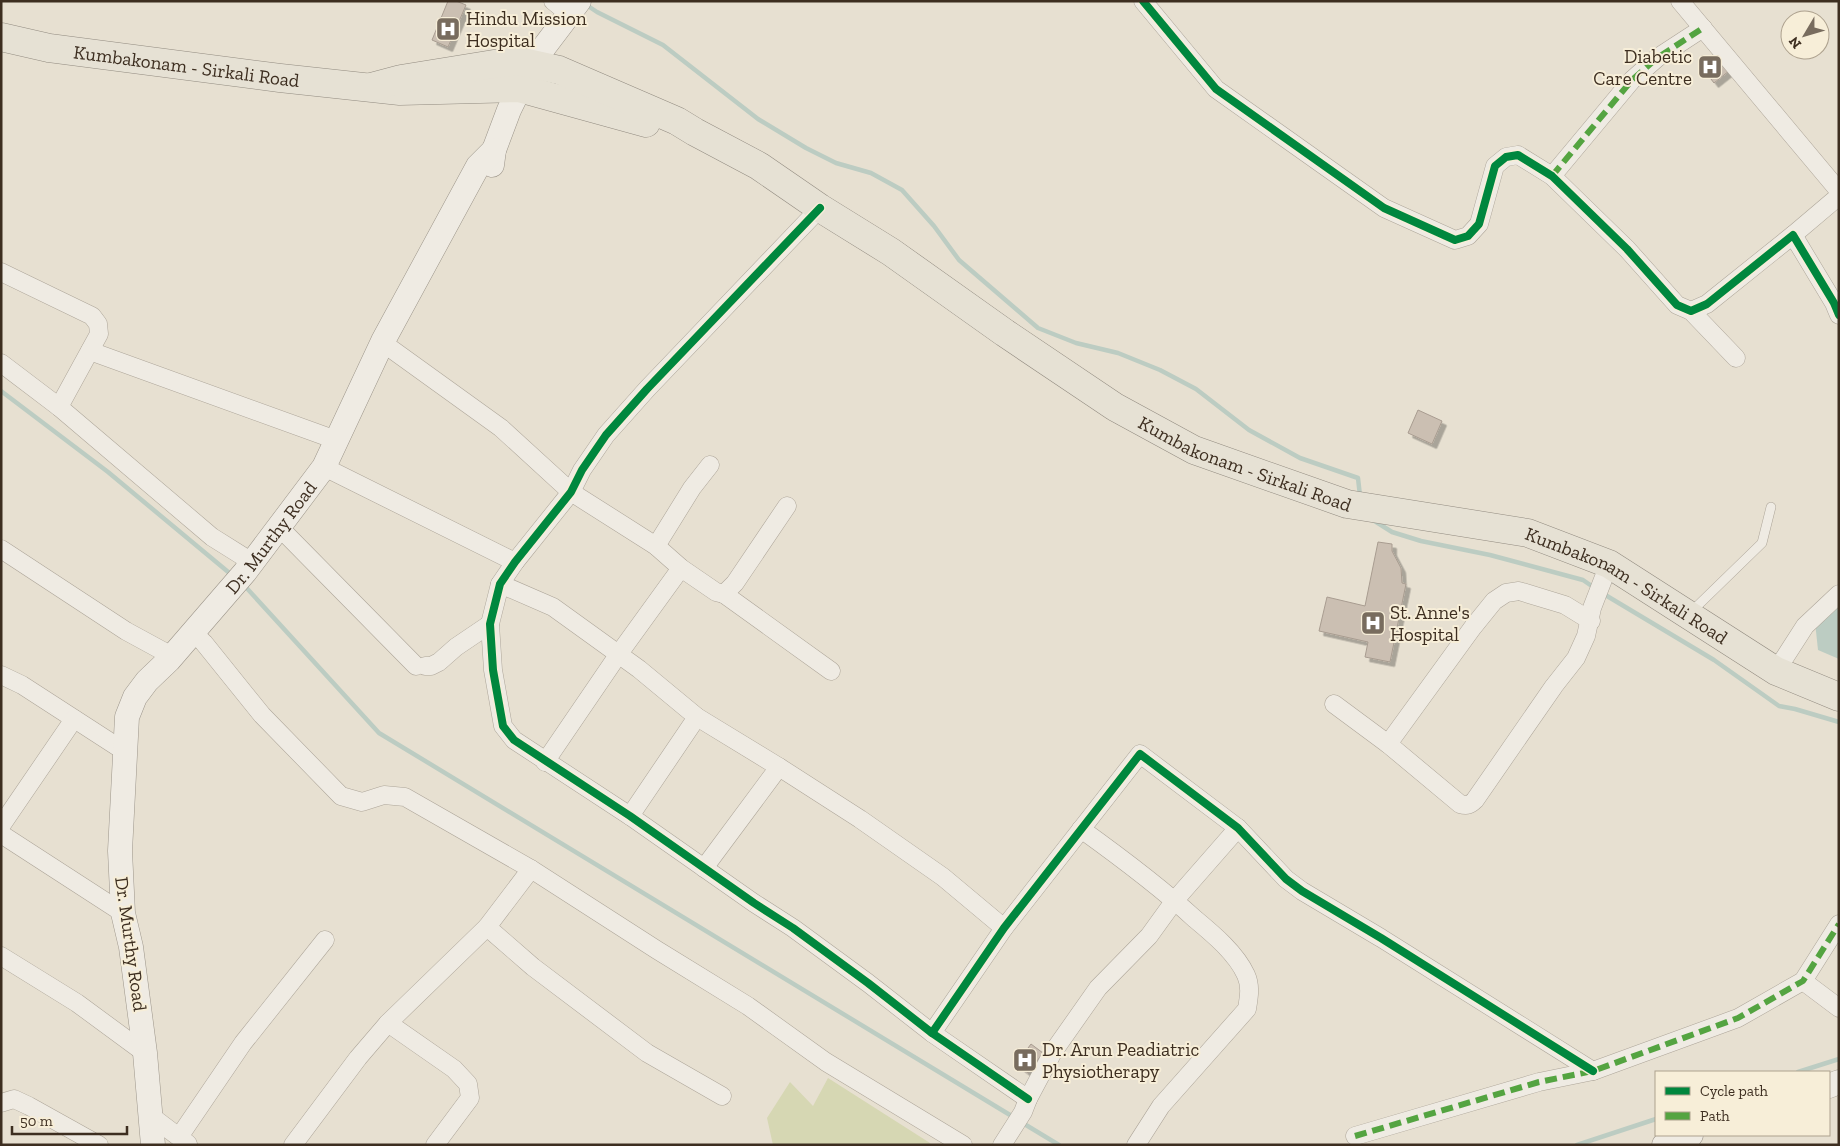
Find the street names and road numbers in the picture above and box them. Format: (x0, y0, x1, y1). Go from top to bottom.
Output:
street label: Kumbakonam - Sirkali Road (72, 40, 301, 92)
street label: Kumbakonam - Sirkali Road (1135, 411, 1355, 516)
street label: Dr. Murthy Road (220, 476, 321, 598)
street label: Kumbakonam - Sirkali Road (1522, 522, 1733, 649)
street label: Dr. Murthy Road (110, 875, 152, 1013)

